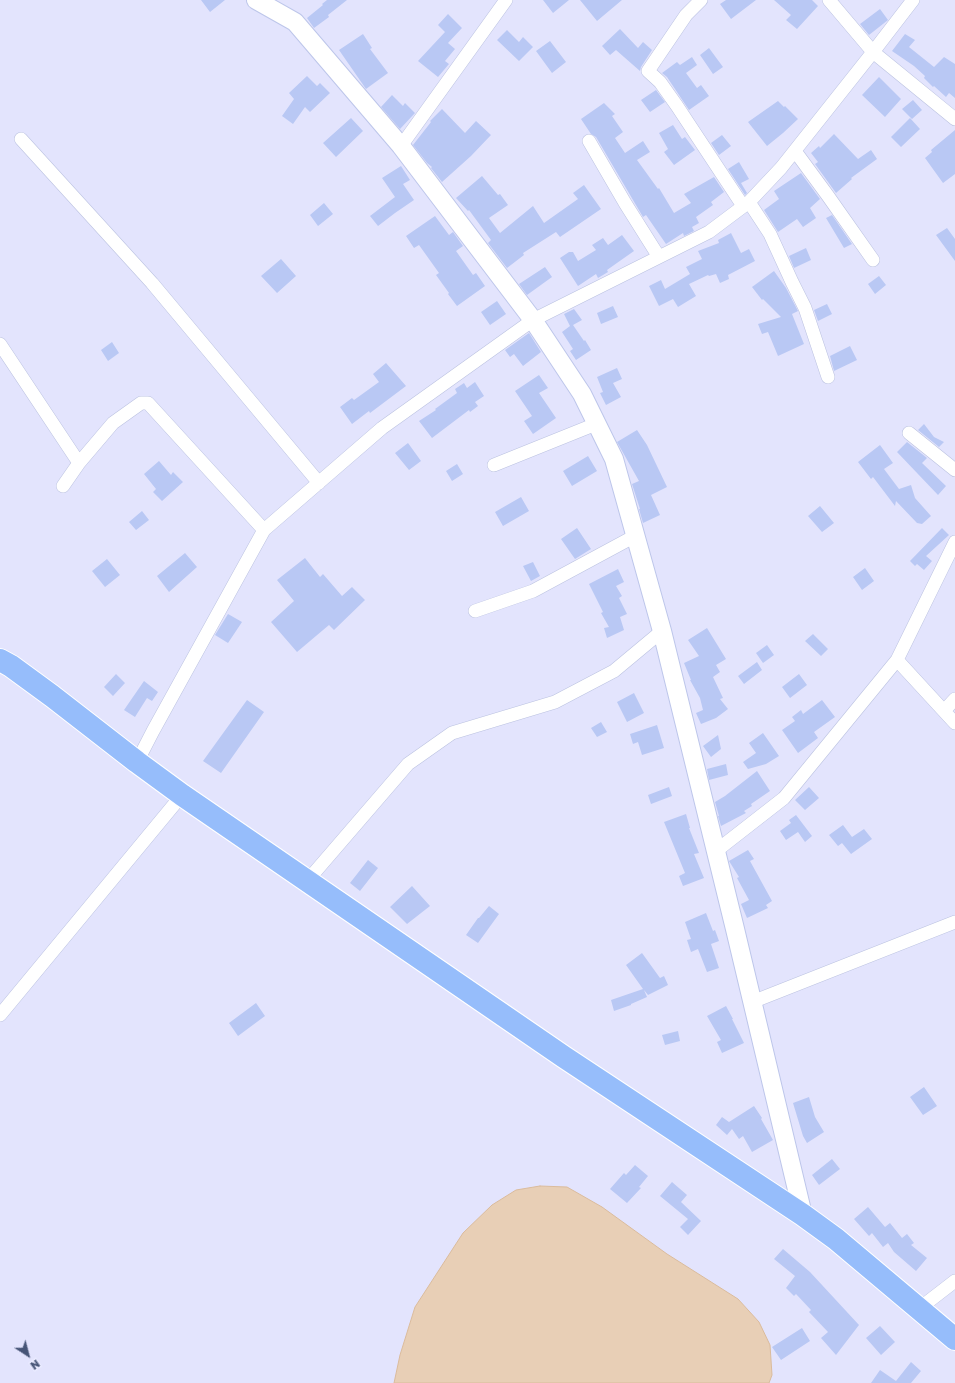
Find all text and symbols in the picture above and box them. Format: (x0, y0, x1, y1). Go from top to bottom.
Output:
north arrow (8, 1335, 48, 1375)
text: N (28, 1357, 43, 1373)

